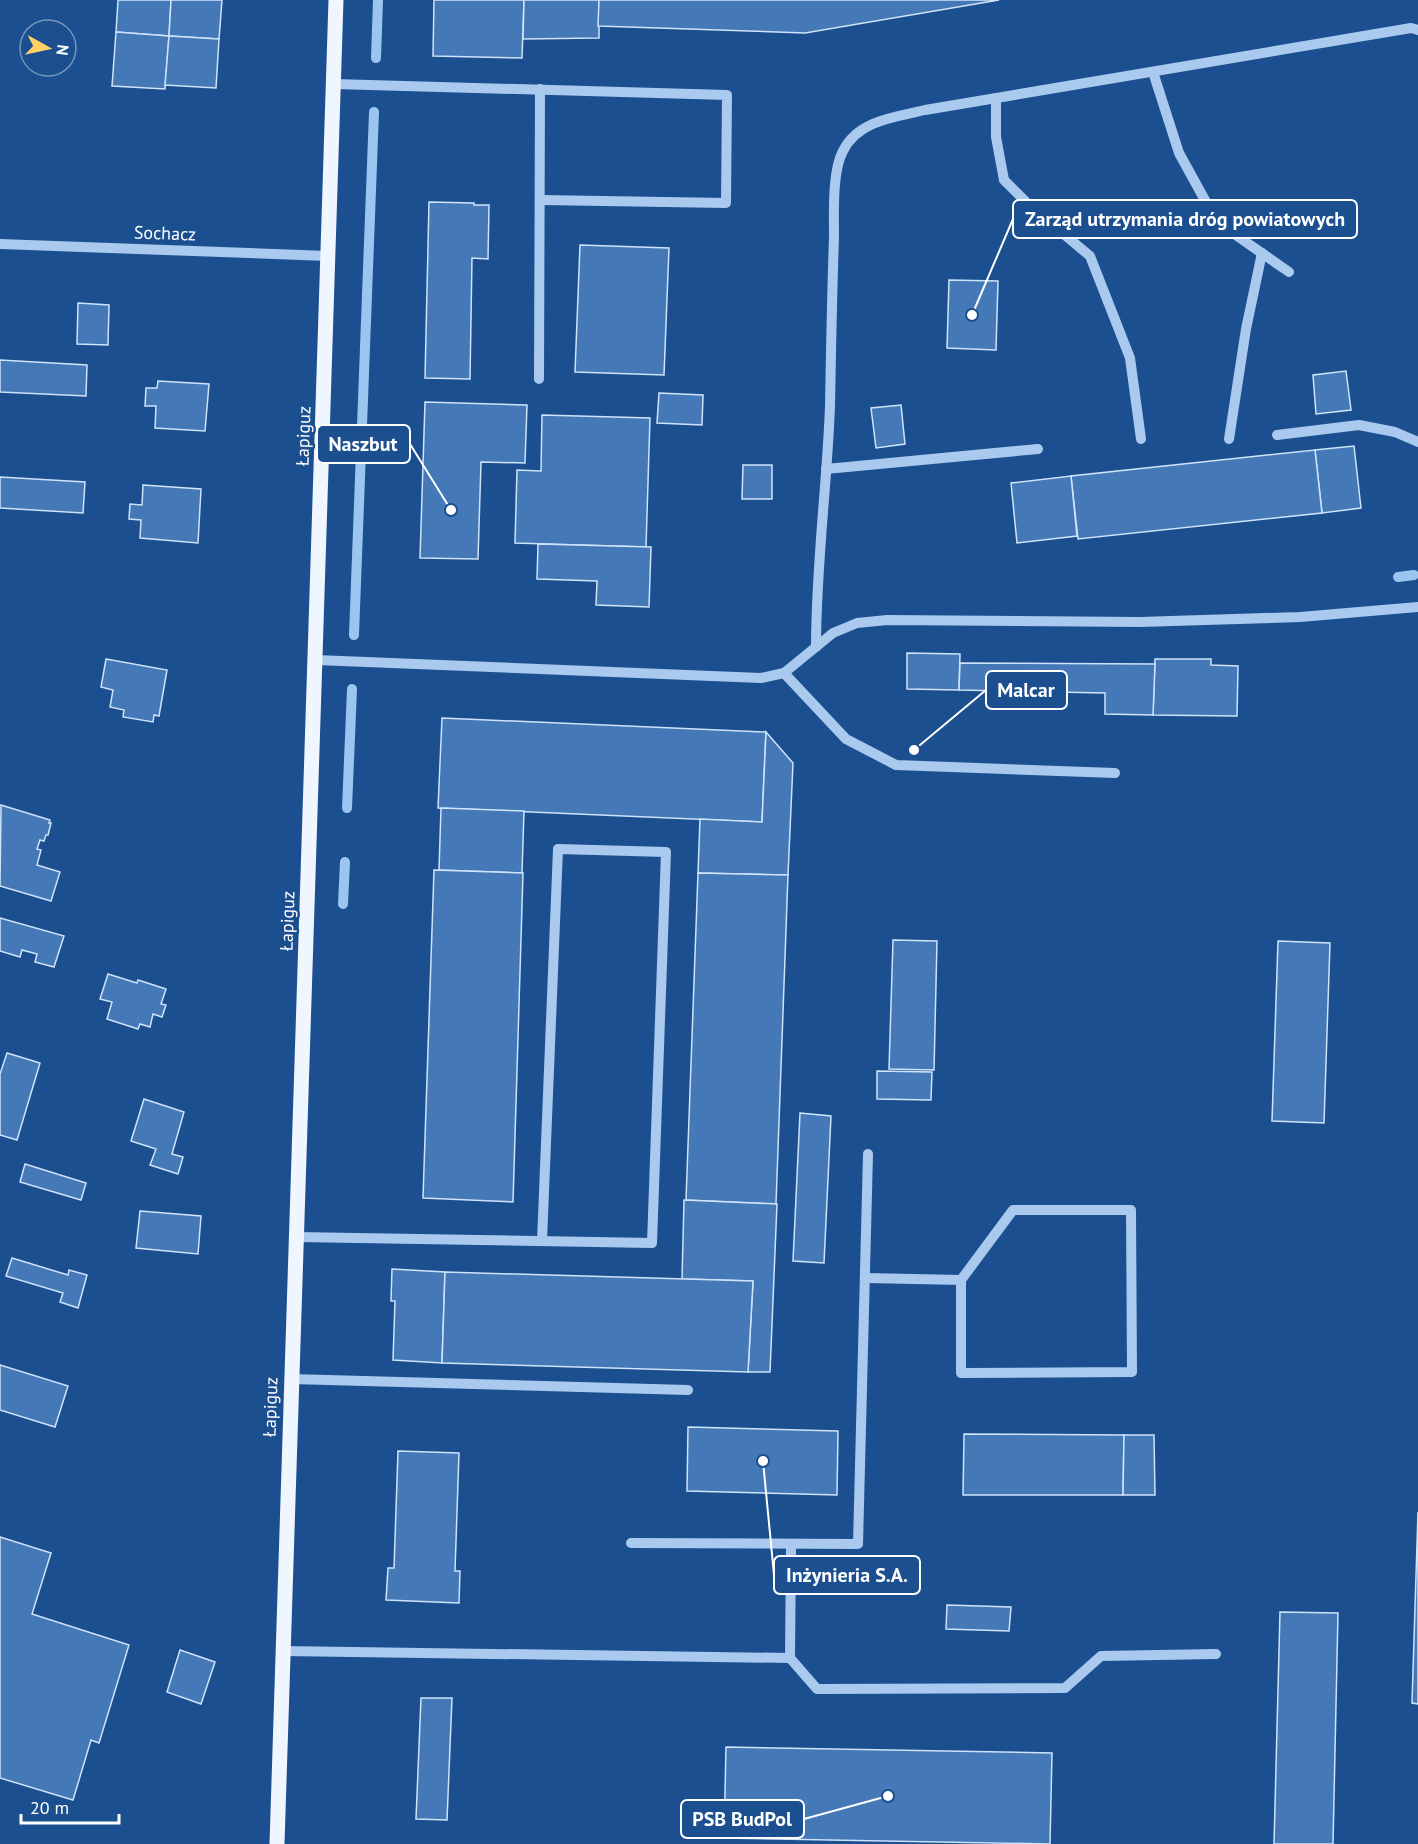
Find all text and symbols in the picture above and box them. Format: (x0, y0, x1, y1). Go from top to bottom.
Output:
north arrow (18, 18, 78, 78)
text: N (52, 43, 73, 57)
callout: Zarząd utrzymania dróg powiatowych (1013, 200, 1357, 238)
text: Zarząd utrzymania dróg powiatowych (1025, 206, 1345, 232)
street label: Sochacz (134, 220, 196, 246)
street label: Łapiguz (290, 406, 316, 466)
callout: Naszbut (317, 425, 410, 463)
text: Naszbut (328, 431, 398, 457)
callout: Malcar (986, 671, 1067, 709)
text: Malcar (997, 677, 1055, 703)
street label: Łapiguz (274, 891, 300, 951)
street label: Łapiguz (257, 1377, 283, 1437)
callout: Inżynieria S.A. (774, 1556, 920, 1594)
text: Inżynieria S.A. (786, 1562, 908, 1588)
scale bar (21, 1787, 118, 1825)
text: 20 m (30, 1796, 69, 1819)
callout: PSB BudPol (681, 1800, 804, 1838)
text: PSB BudPol (692, 1806, 792, 1832)

